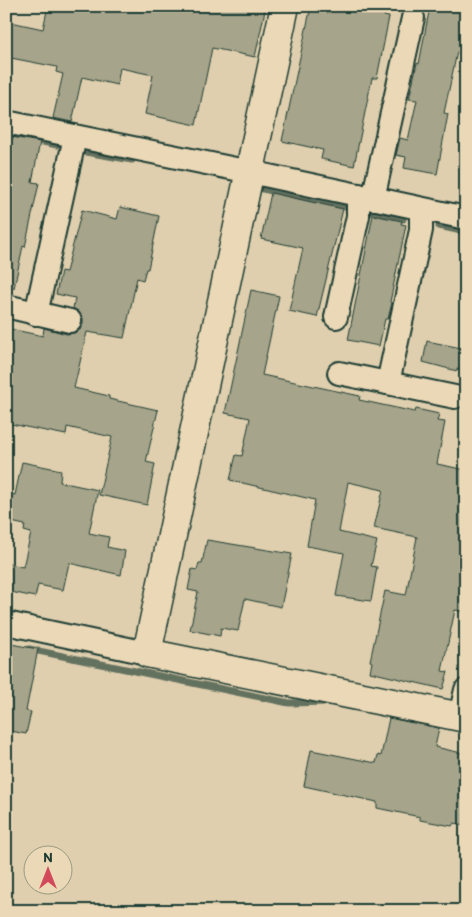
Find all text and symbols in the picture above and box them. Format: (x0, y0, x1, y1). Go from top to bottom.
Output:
north arrow (22, 844, 72, 894)
text: N (43, 849, 53, 866)

